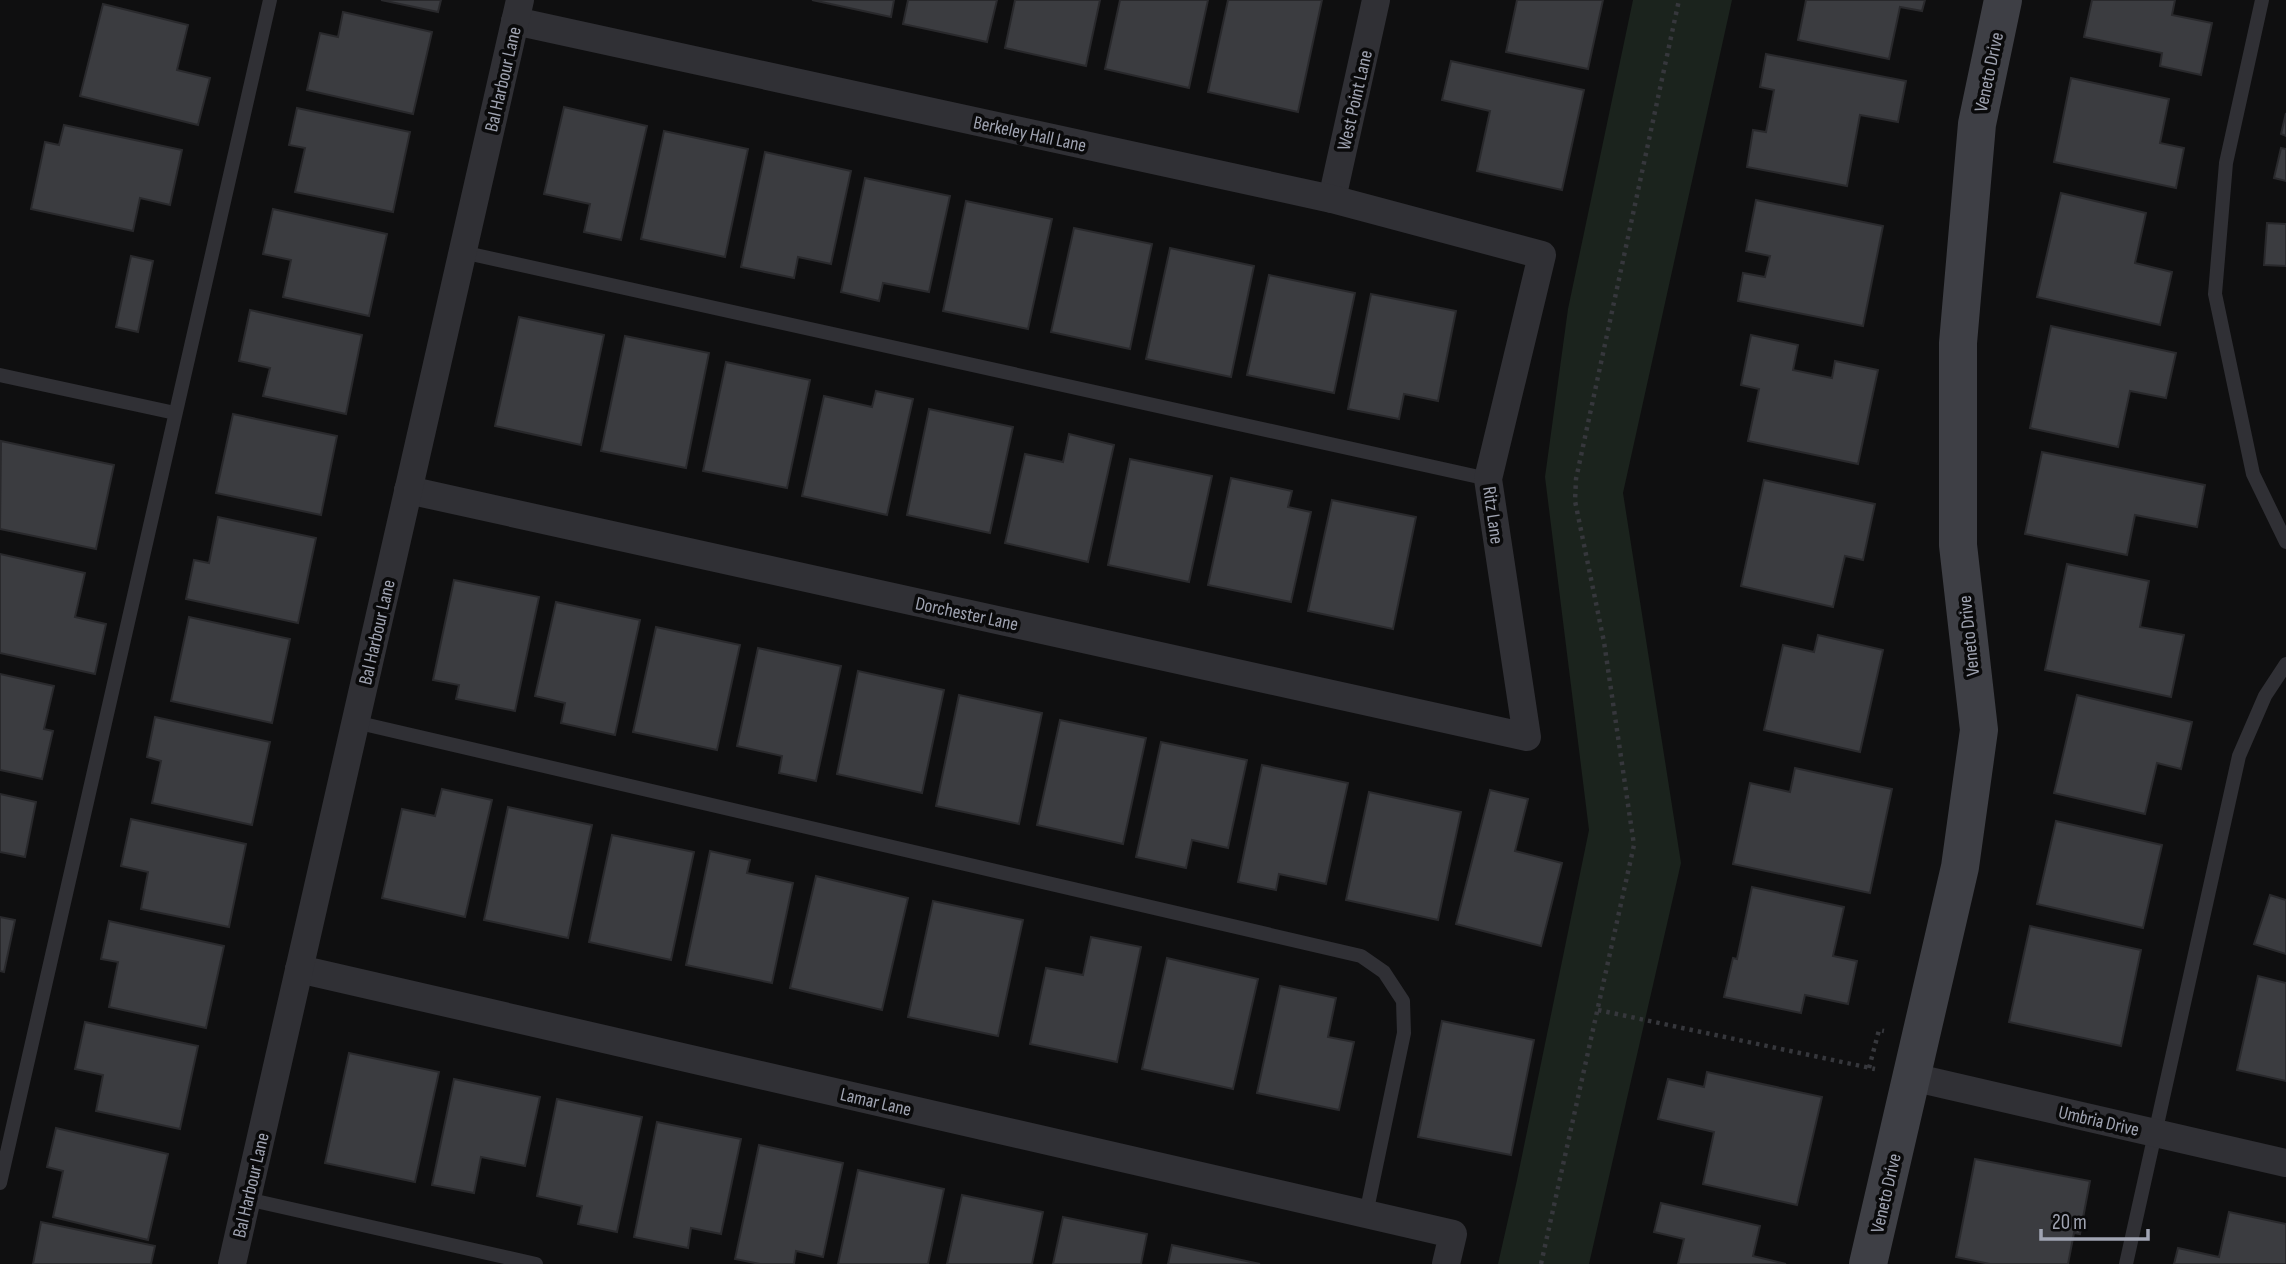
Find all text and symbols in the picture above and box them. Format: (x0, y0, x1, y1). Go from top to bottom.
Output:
street label: Bal Harbour Lane (480, 25, 527, 134)
street label: Veneto Drive (1970, 30, 2009, 114)
street label: West Point Lane (1333, 48, 1378, 153)
street label: Berkeley Hall Lane (971, 111, 1088, 158)
street label: Ritz Lane (1477, 485, 1508, 546)
street label: Bal Harbour Lane (354, 578, 401, 687)
street label: Dorchester Lane (913, 592, 1020, 637)
street label: Veneto Drive (1954, 594, 1985, 677)
street label: Lamar Lane (838, 1083, 914, 1122)
street label: Umbria Drive (2056, 1101, 2141, 1142)
street label: Bal Harbour Lane (228, 1131, 275, 1240)
street label: Veneto Drive (1866, 1151, 1907, 1235)
scale bar (2041, 1198, 2148, 1242)
text: 20 m (2052, 1210, 2087, 1235)

